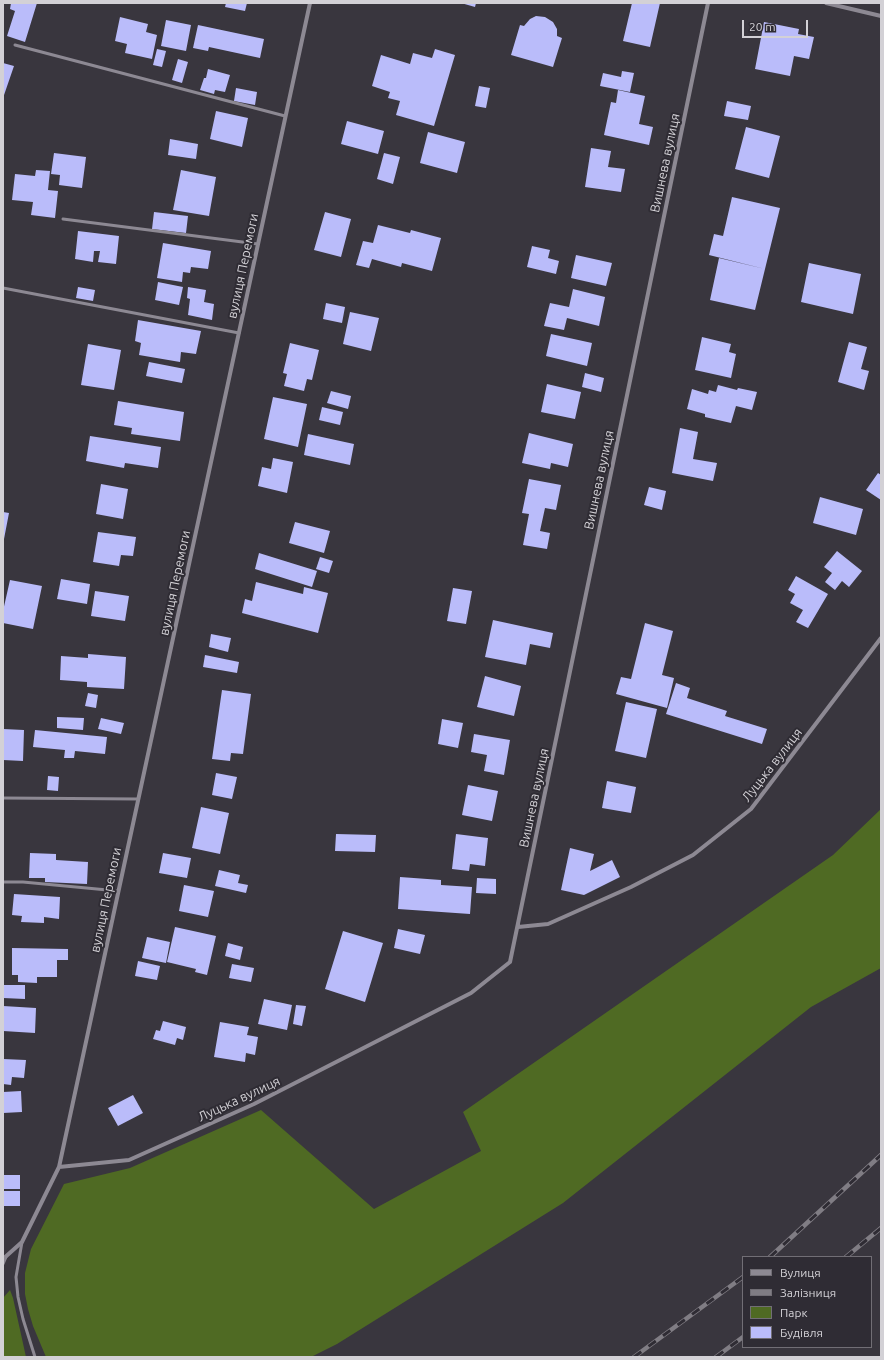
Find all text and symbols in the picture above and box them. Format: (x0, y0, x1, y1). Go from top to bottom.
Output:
scale bar (744, 12, 810, 38)
text: 20 m (749, 20, 776, 33)
street label: Вишнева вулиця (647, 112, 683, 214)
street label: вулиця Перемоги (224, 212, 262, 320)
street label: Вишнева вулиця (581, 429, 617, 531)
street label: вулиця Перемоги (156, 529, 194, 637)
street label: Луцька вулиця (738, 725, 806, 805)
street label: Вишнева вулиця (516, 747, 552, 849)
street label: вулиця Перемоги (87, 846, 125, 954)
street label: Луцька вулиця (195, 1073, 283, 1125)
legend (742, 1256, 872, 1348)
text: Вулиця (780, 1266, 821, 1279)
text: Залізниця (780, 1286, 836, 1299)
text: Парк (780, 1306, 808, 1319)
text: Будівля (780, 1326, 823, 1339)

